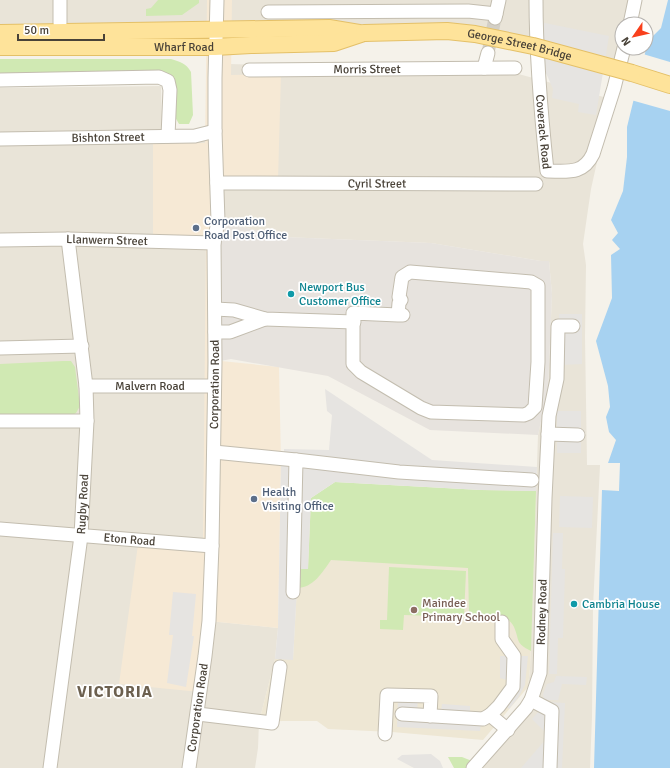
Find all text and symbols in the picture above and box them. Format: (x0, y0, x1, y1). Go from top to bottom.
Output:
scale bar (18, 16, 104, 42)
north arrow (614, 16, 654, 56)
text: 50 m (24, 23, 49, 38)
street label: George Street Bridge (467, 26, 574, 64)
text: N (619, 35, 634, 48)
street label: Wharf Road (154, 40, 214, 55)
street label: Morris Street (333, 61, 401, 77)
street label: Coverack Road (532, 94, 554, 170)
street label: Bishton Street (71, 129, 145, 145)
street label: Cyril Street (348, 176, 406, 191)
place label: Corporation Road Post Office (204, 214, 287, 243)
marker: Corporation Road Post Office (191, 223, 201, 233)
street label: Llanwern Street (66, 231, 148, 249)
place label: Newport Bus Customer Office (299, 280, 381, 309)
marker: Newport Bus Customer Office (286, 289, 296, 299)
street label: Corporation Road (206, 340, 223, 429)
street label: Malvern Road (115, 379, 185, 394)
street label: Rugby Road (74, 474, 92, 535)
place label: Health Visiting Office (262, 485, 334, 514)
marker: Health Visiting Office (249, 494, 259, 504)
street label: Eton Road (103, 530, 156, 549)
street label: Rodney Road (533, 579, 550, 645)
place label: Maindee Primary School (422, 596, 500, 625)
place label: Cambria House (582, 597, 660, 612)
marker: Cambria House (569, 599, 579, 609)
marker: Maindee Primary School (409, 605, 419, 615)
street label: Corporation Road (184, 662, 211, 753)
district label: VICTORIA (77, 682, 153, 702)

